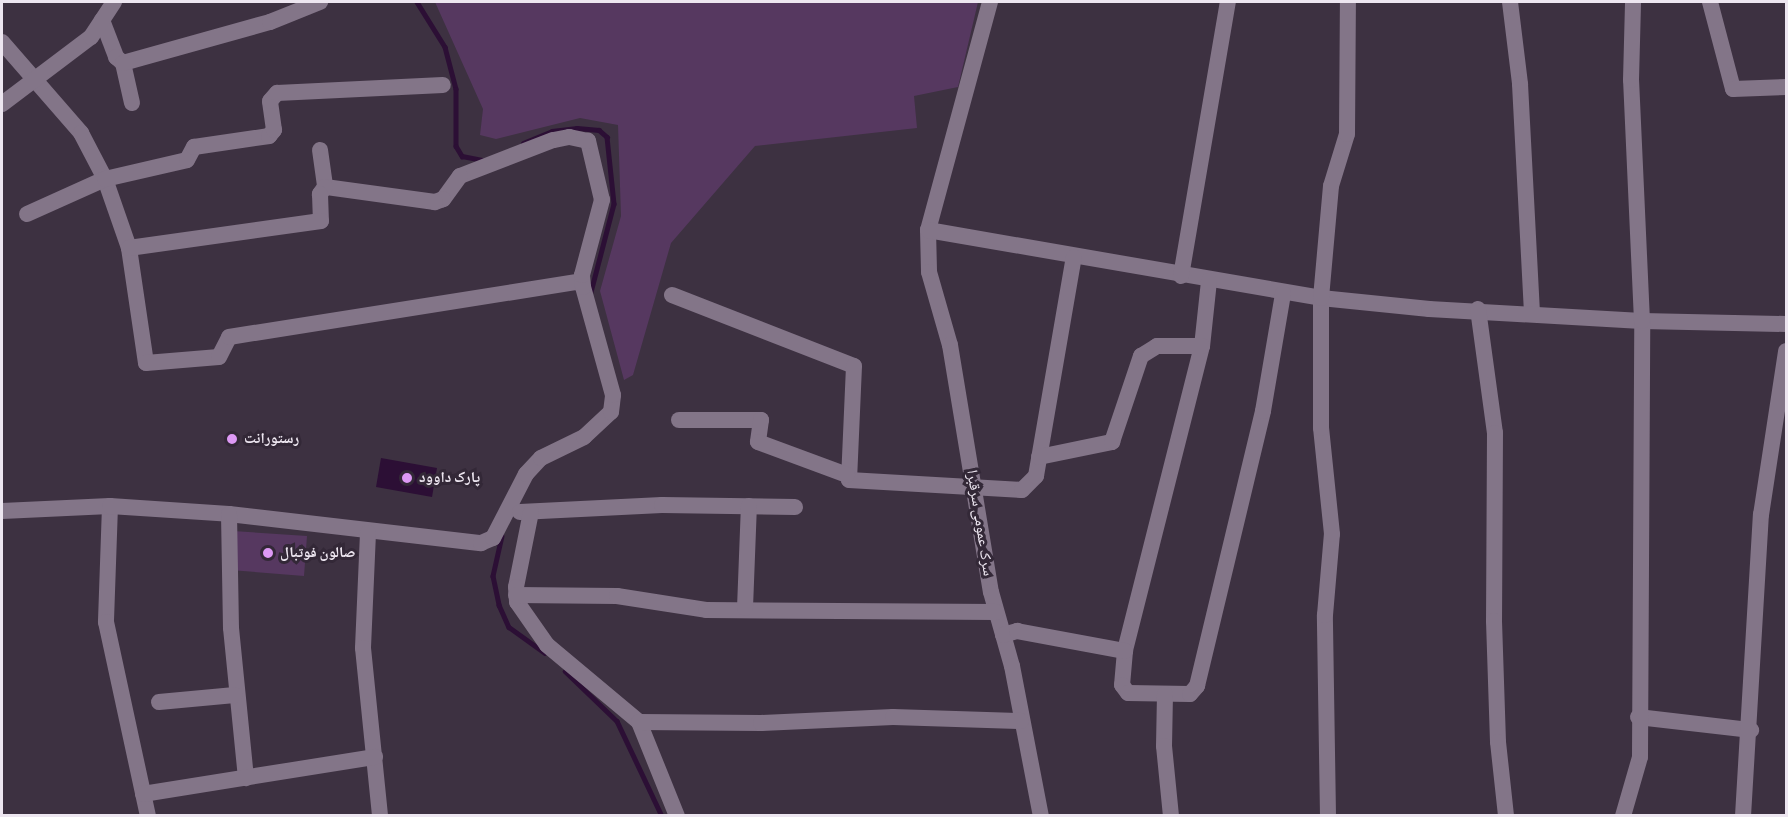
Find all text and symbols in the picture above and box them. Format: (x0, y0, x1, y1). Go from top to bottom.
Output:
place label: رستورانت (244, 430, 299, 448)
marker: رستورانت (225, 432, 239, 446)
place label: پارک داوود (419, 469, 480, 487)
street label: سرک عمومی سرقبرا (963, 469, 997, 577)
marker: پارک داوود (400, 471, 414, 485)
place label: صالون فوتبال (280, 544, 355, 562)
marker: صالون فوتبال (261, 546, 275, 560)

